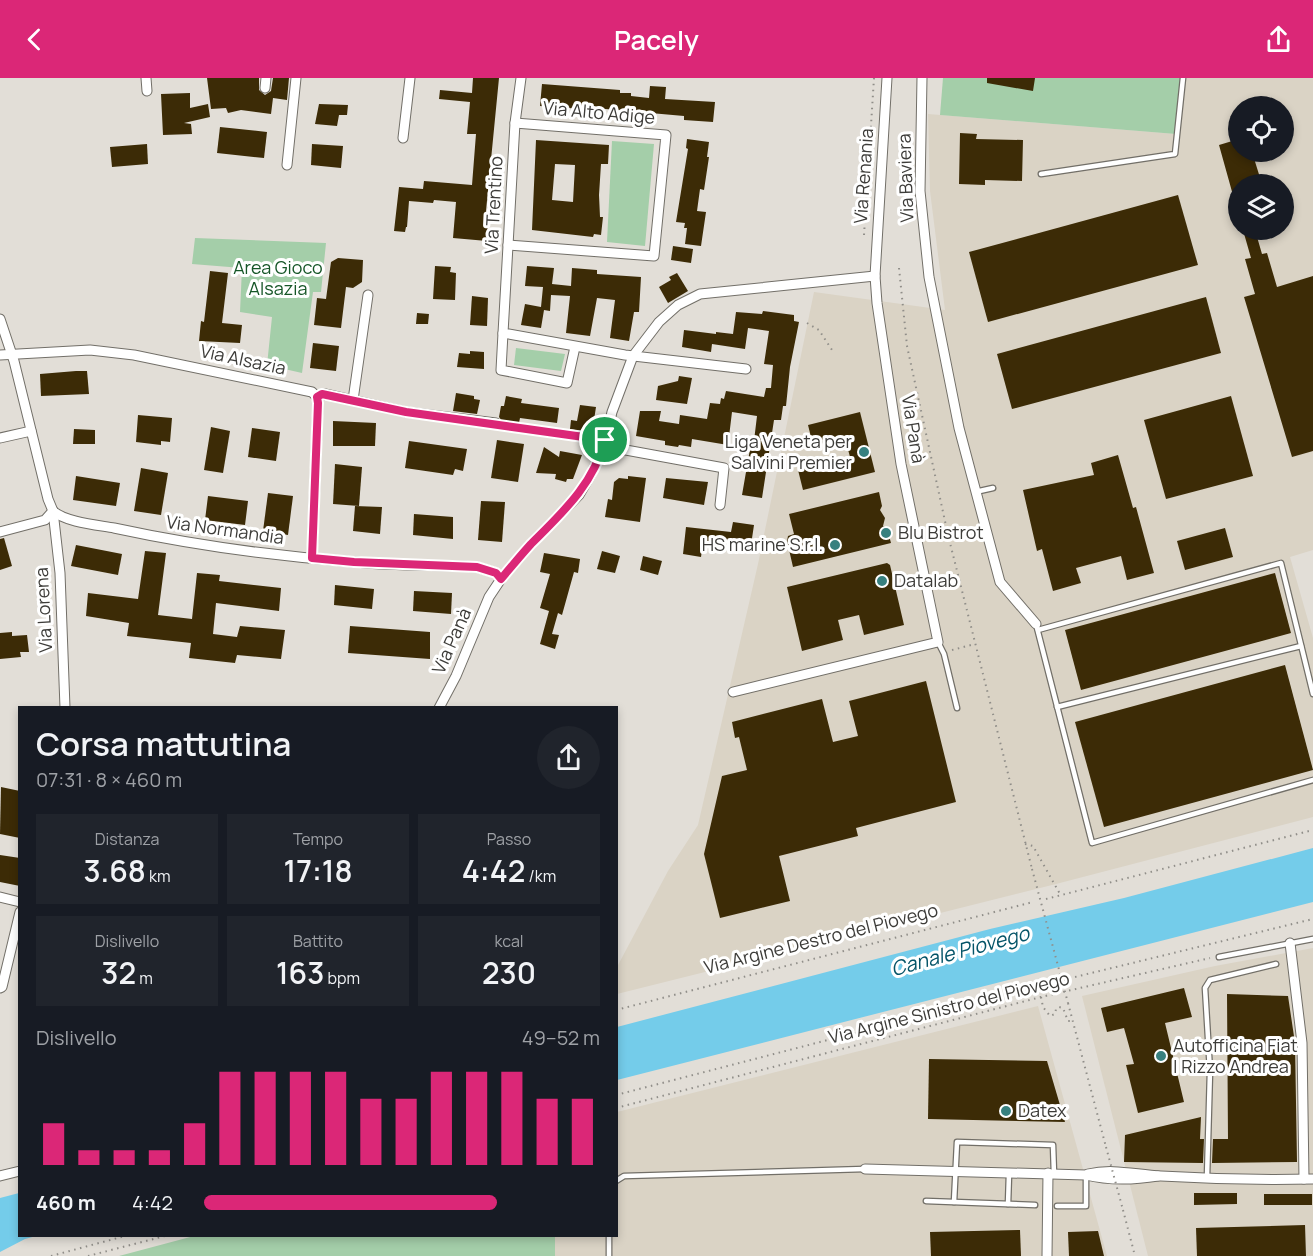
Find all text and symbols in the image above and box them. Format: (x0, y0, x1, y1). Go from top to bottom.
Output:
text: Pacely (614, 21, 699, 58)
icon: back (18, 23, 51, 56)
icon: share (1262, 23, 1295, 56)
street label: Via Alto Adige (542, 95, 656, 129)
map controls (1228, 96, 1294, 240)
button: locate (1228, 96, 1294, 162)
street label: Via Renania (848, 127, 878, 224)
street label: Via Baviera (891, 133, 919, 223)
street label: Via Trentino (478, 155, 508, 255)
button: layers (1228, 174, 1294, 240)
park label: Area Gioco Alsazia (233, 255, 323, 300)
street label: Via Alsazia (198, 338, 288, 380)
street label: Via Panà (897, 393, 931, 465)
pin (579, 414, 630, 465)
icon: arrive (588, 423, 621, 456)
place label: Liga Veneta per Salvini Premier (725, 429, 853, 474)
marker: Liga Veneta per Salvini Premier (857, 445, 871, 459)
street label: Via Normandia (165, 509, 285, 549)
place label: Blu Bistrot (898, 520, 984, 544)
marker: Blu Bistrot (879, 526, 893, 540)
place label: HS marine S.r.l. (702, 532, 823, 556)
marker: HS marine S.r.l. (828, 538, 842, 552)
street label: Via Lorena (29, 567, 57, 653)
place label: Datalab (894, 568, 958, 592)
marker: Datalab (875, 574, 889, 588)
street label: Via Panà (426, 604, 476, 677)
text: Corsa mattutina (36, 721, 291, 766)
button: share (537, 726, 600, 789)
text: 07:31 · 8 × 460 m (36, 766, 182, 793)
text: Distanza (95, 828, 159, 850)
text: Tempo (293, 828, 343, 850)
text: Passo (487, 828, 531, 850)
text: 3.68 (83, 850, 146, 891)
text: 17:18 (284, 850, 352, 891)
text: 4:42 (462, 850, 525, 891)
text: km (146, 865, 171, 887)
text: /km (525, 865, 556, 887)
street label: Via Argine Destro del Piovego (701, 897, 940, 979)
water label: Canale Piovego (888, 919, 1033, 982)
text: Dislivello (95, 930, 159, 952)
text: Battito (293, 930, 343, 952)
text: kcal (494, 930, 524, 952)
text: 32 (101, 952, 136, 993)
text: 163 (276, 952, 324, 993)
text: 230 (482, 952, 536, 993)
street label: Via Argine Sinistro del Piovego (826, 965, 1072, 1049)
text: m (136, 967, 153, 989)
text: bpm (324, 967, 360, 989)
text: Dislivello (36, 1024, 117, 1051)
text: 49–52 m (522, 1024, 600, 1051)
place label: Autofficina Fiat | Rizzo Andrea (1173, 1033, 1298, 1078)
marker: Autofficina Fiat | Rizzo Andrea (1154, 1049, 1168, 1063)
place label: Datex (1018, 1098, 1067, 1122)
marker: Datex (999, 1104, 1013, 1118)
text: 460 m (36, 1189, 96, 1216)
text: 4:42 (132, 1189, 173, 1216)

